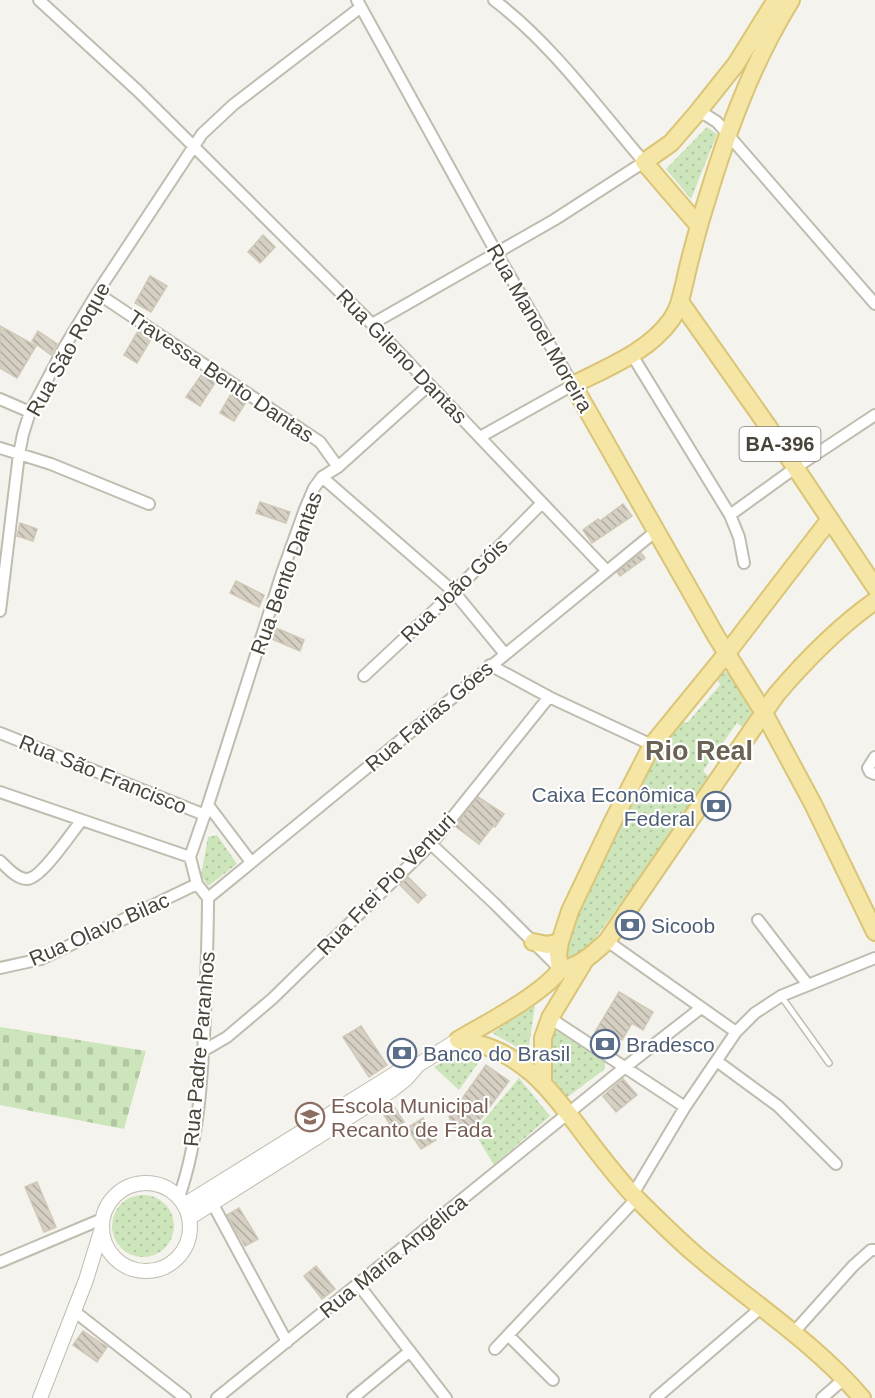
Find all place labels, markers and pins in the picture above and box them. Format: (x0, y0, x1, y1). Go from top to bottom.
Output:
place label: Caixa Econômica Federal (532, 783, 695, 830)
bank icon: Caixa Econômica Federal (700, 790, 732, 822)
bank icon: Sicoob (614, 909, 646, 941)
place label: Sicoob (651, 914, 715, 937)
bank icon: Bradesco (589, 1028, 621, 1060)
place label: Bradesco (626, 1033, 715, 1056)
bank icon: Banco do Brasil (386, 1037, 418, 1069)
place label: Banco do Brasil (423, 1042, 570, 1065)
place label: Escola Municipal Recanto de Fada (331, 1094, 492, 1141)
school or university icon: Escola Municipal Recanto de Fada (294, 1101, 326, 1133)

